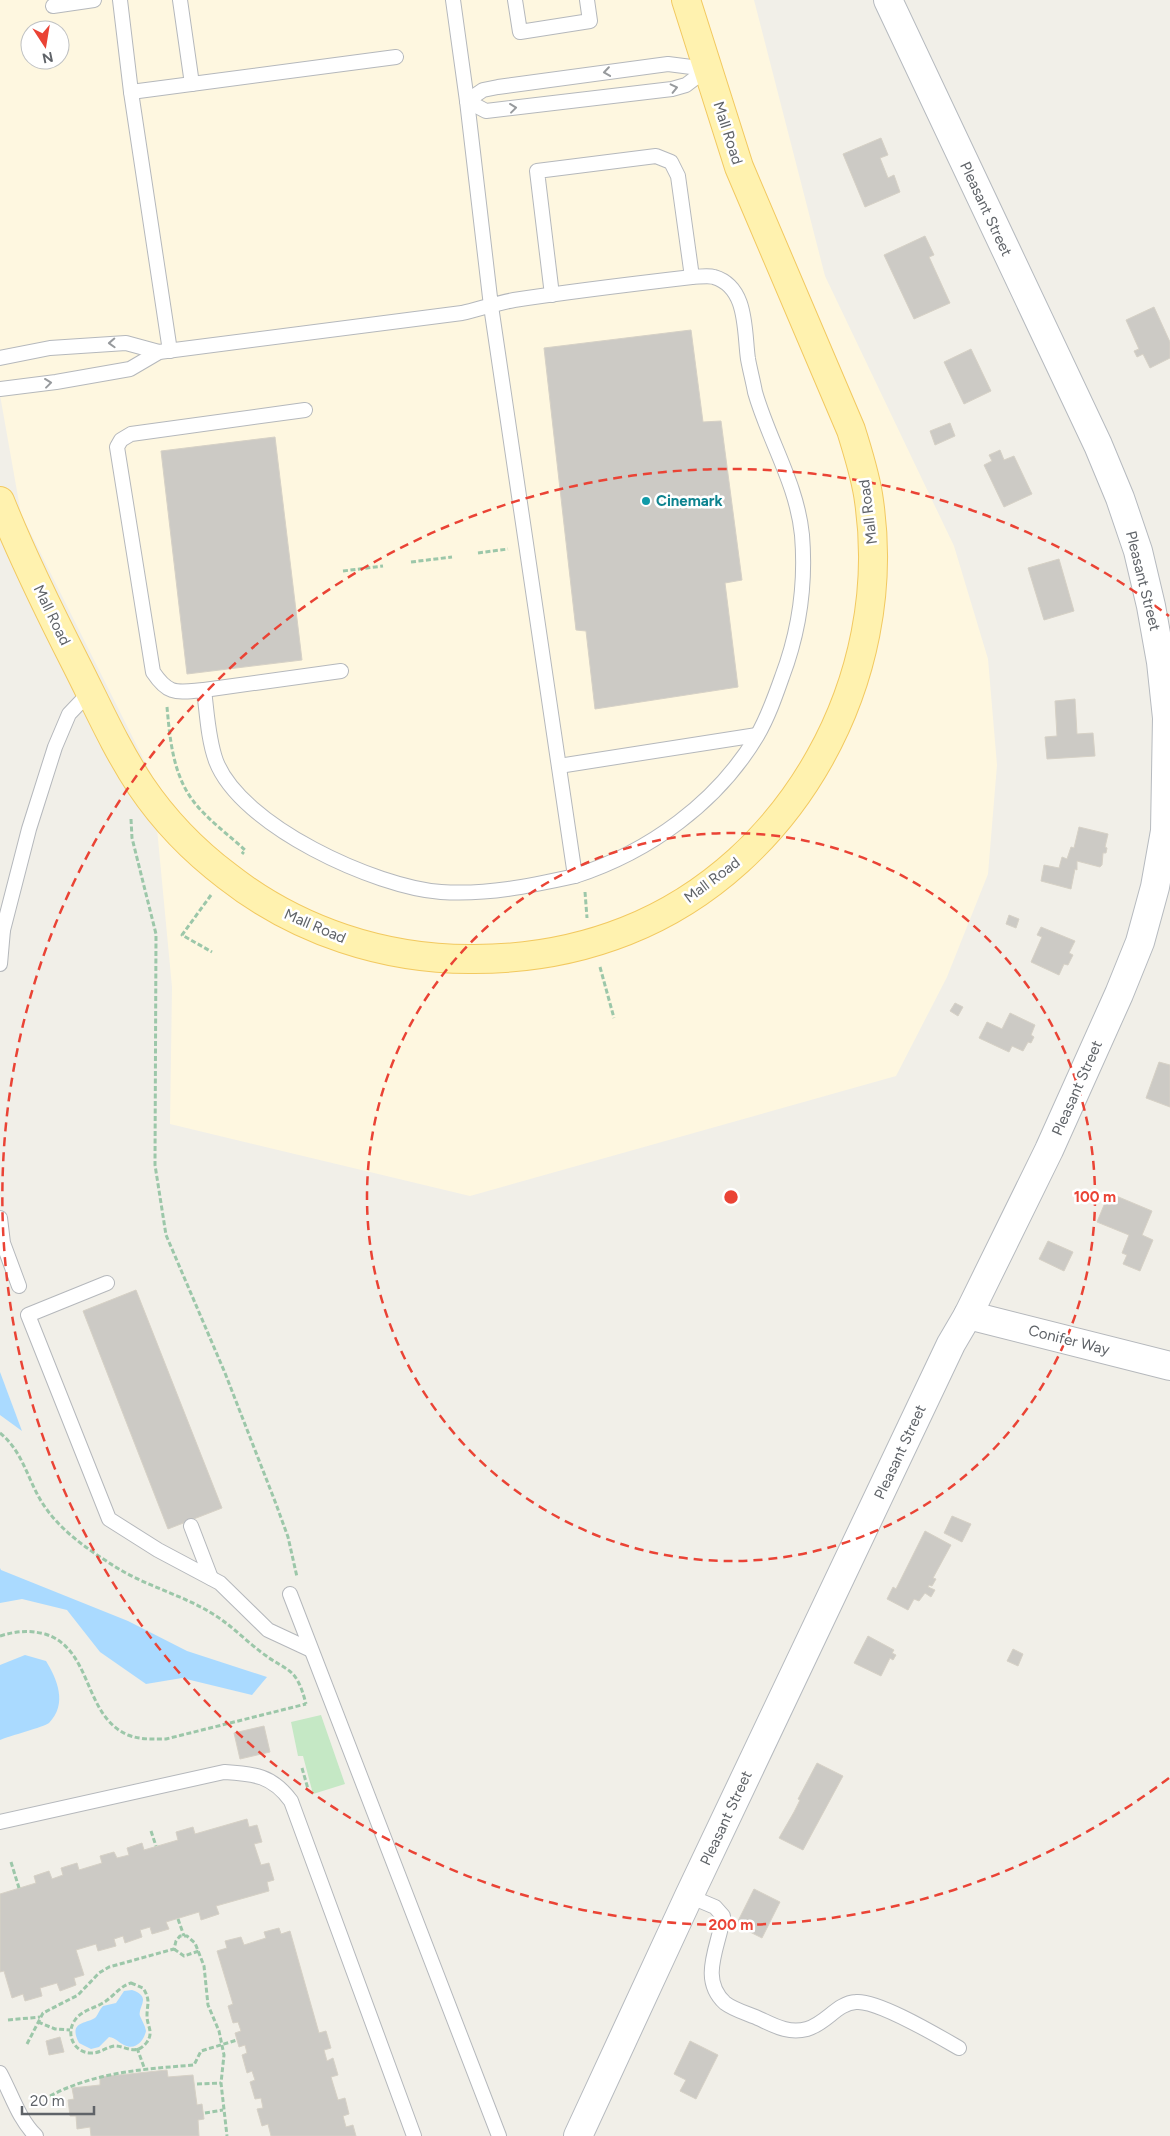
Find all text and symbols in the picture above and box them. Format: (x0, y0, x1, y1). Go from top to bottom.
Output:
north arrow (20, 20, 70, 70)
text: N (41, 48, 55, 67)
one-way arrow (602, 67, 611, 77)
one-way arrow (669, 83, 678, 94)
street label: Mall Road (709, 99, 747, 167)
one-way arrow (509, 103, 517, 114)
street label: Pleasant Street (956, 159, 1016, 259)
one-way arrow (108, 338, 116, 349)
one-way arrow (45, 378, 53, 389)
street label: Mall Road (855, 479, 881, 545)
place label: Cinemark (656, 492, 722, 510)
marker: Cinemark (640, 495, 652, 507)
street label: Pleasant Street (1122, 529, 1164, 633)
street label: Mall Road (30, 582, 74, 648)
street label: Mall Road (681, 853, 743, 907)
street label: Mall Road (281, 905, 349, 947)
street label: Pleasant Street (1048, 1037, 1106, 1138)
centre of rings (722, 1188, 740, 1206)
text: 100 m (1074, 1188, 1116, 1206)
street label: Conifer Way (1027, 1321, 1112, 1359)
street label: Pleasant Street (870, 1402, 930, 1502)
street label: Pleasant Street (696, 1768, 756, 1868)
text: 200 m (709, 1916, 753, 1934)
scale bar (22, 2084, 95, 2116)
text: 20 m (30, 2092, 64, 2110)

